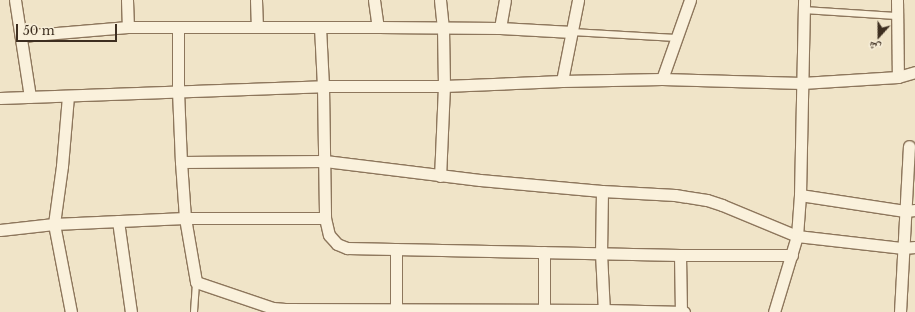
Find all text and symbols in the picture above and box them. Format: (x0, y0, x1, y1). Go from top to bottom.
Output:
scale bar (18, 16, 119, 42)
north arrow (859, 16, 899, 56)
text: 50 m (23, 23, 55, 38)
text: ش (867, 39, 883, 56)

